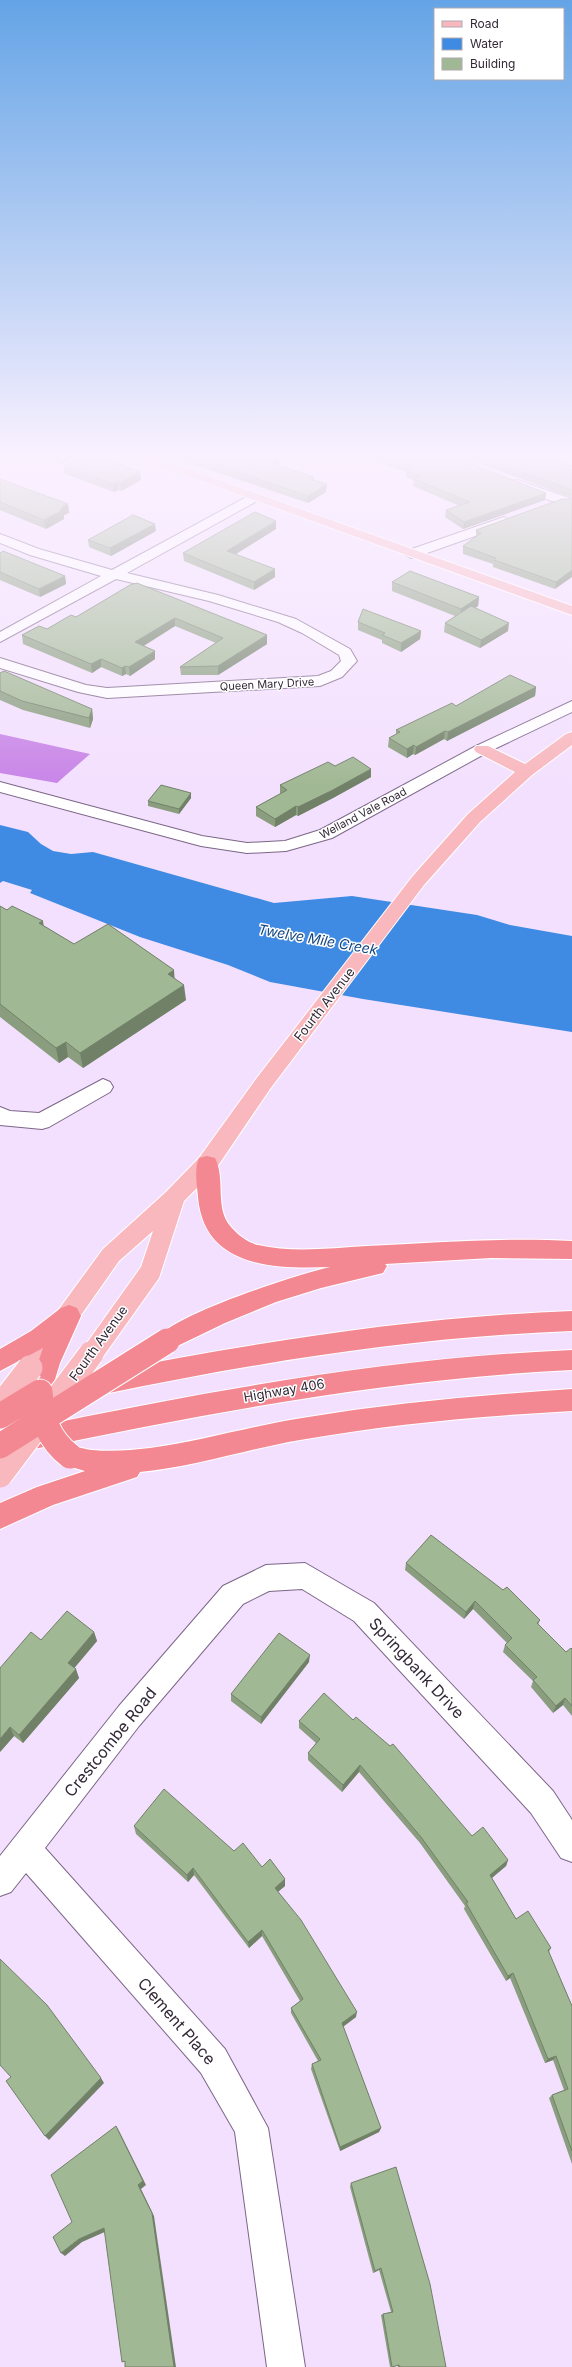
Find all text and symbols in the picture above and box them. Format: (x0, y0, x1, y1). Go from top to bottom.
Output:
legend (434, 8, 564, 80)
text: Road (470, 16, 499, 31)
text: Water (470, 36, 504, 51)
text: Building (470, 56, 515, 71)
street label: Queen Mary Drive (220, 675, 314, 693)
street label: Welland Vale Road (317, 784, 409, 842)
water label: Twelve Mile Creek (257, 920, 379, 958)
street label: Fourth Avenue (290, 964, 358, 1044)
street label: Fourth Avenue (65, 1302, 131, 1384)
street label: Highway 406 (242, 1375, 326, 1405)
street label: Springbank Drive (365, 1613, 469, 1723)
street label: Crestcombe Road (60, 1683, 160, 1801)
street label: Clement Place (134, 1973, 220, 2069)

